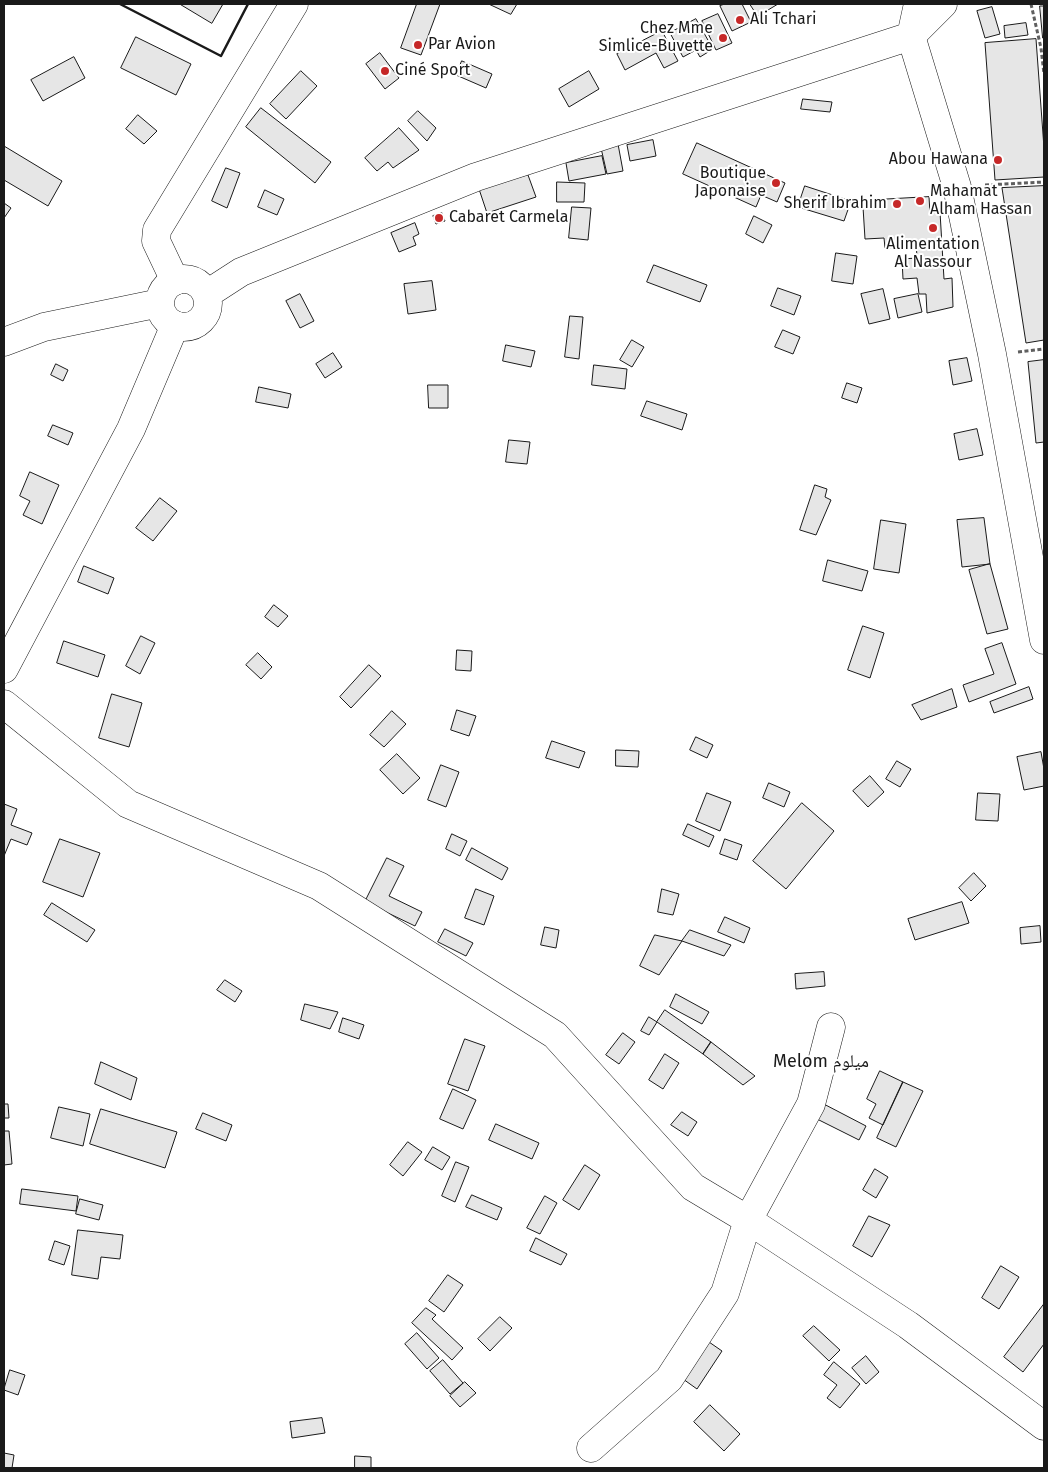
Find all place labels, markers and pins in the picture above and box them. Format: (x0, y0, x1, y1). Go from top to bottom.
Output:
place label: Ali Tchari (750, 10, 816, 30)
marker: Ali Tchari (734, 14, 746, 26)
place label: Chez Mme Simlice-Buvette (599, 19, 713, 57)
marker: Chez Mme Simlice-Buvette (717, 32, 729, 44)
place label: Par Avion (428, 35, 496, 55)
marker: Par Avion (412, 39, 424, 51)
place label: Ciné Sport (395, 61, 470, 81)
marker: Ciné Sport (379, 65, 391, 77)
place label: Abou Hawana (889, 150, 988, 170)
marker: Abou Hawana (992, 154, 1004, 166)
place label: Boutique Japonaise (695, 164, 766, 202)
marker: Boutique Japonaise (770, 177, 782, 189)
place label: Mahamat Alham Hassan (930, 182, 1032, 220)
place label: Sherif Ibrahim (784, 194, 887, 214)
marker: Mahamat Alham Hassan (914, 195, 926, 207)
marker: Sherif Ibrahim (891, 198, 903, 210)
place label: Cabaret Carmela (449, 208, 568, 228)
marker: Cabaret Carmela (433, 212, 445, 224)
marker: Alimentation Al Nassour (927, 222, 939, 234)
place label: Alimentation Al Nassour (886, 235, 980, 273)

